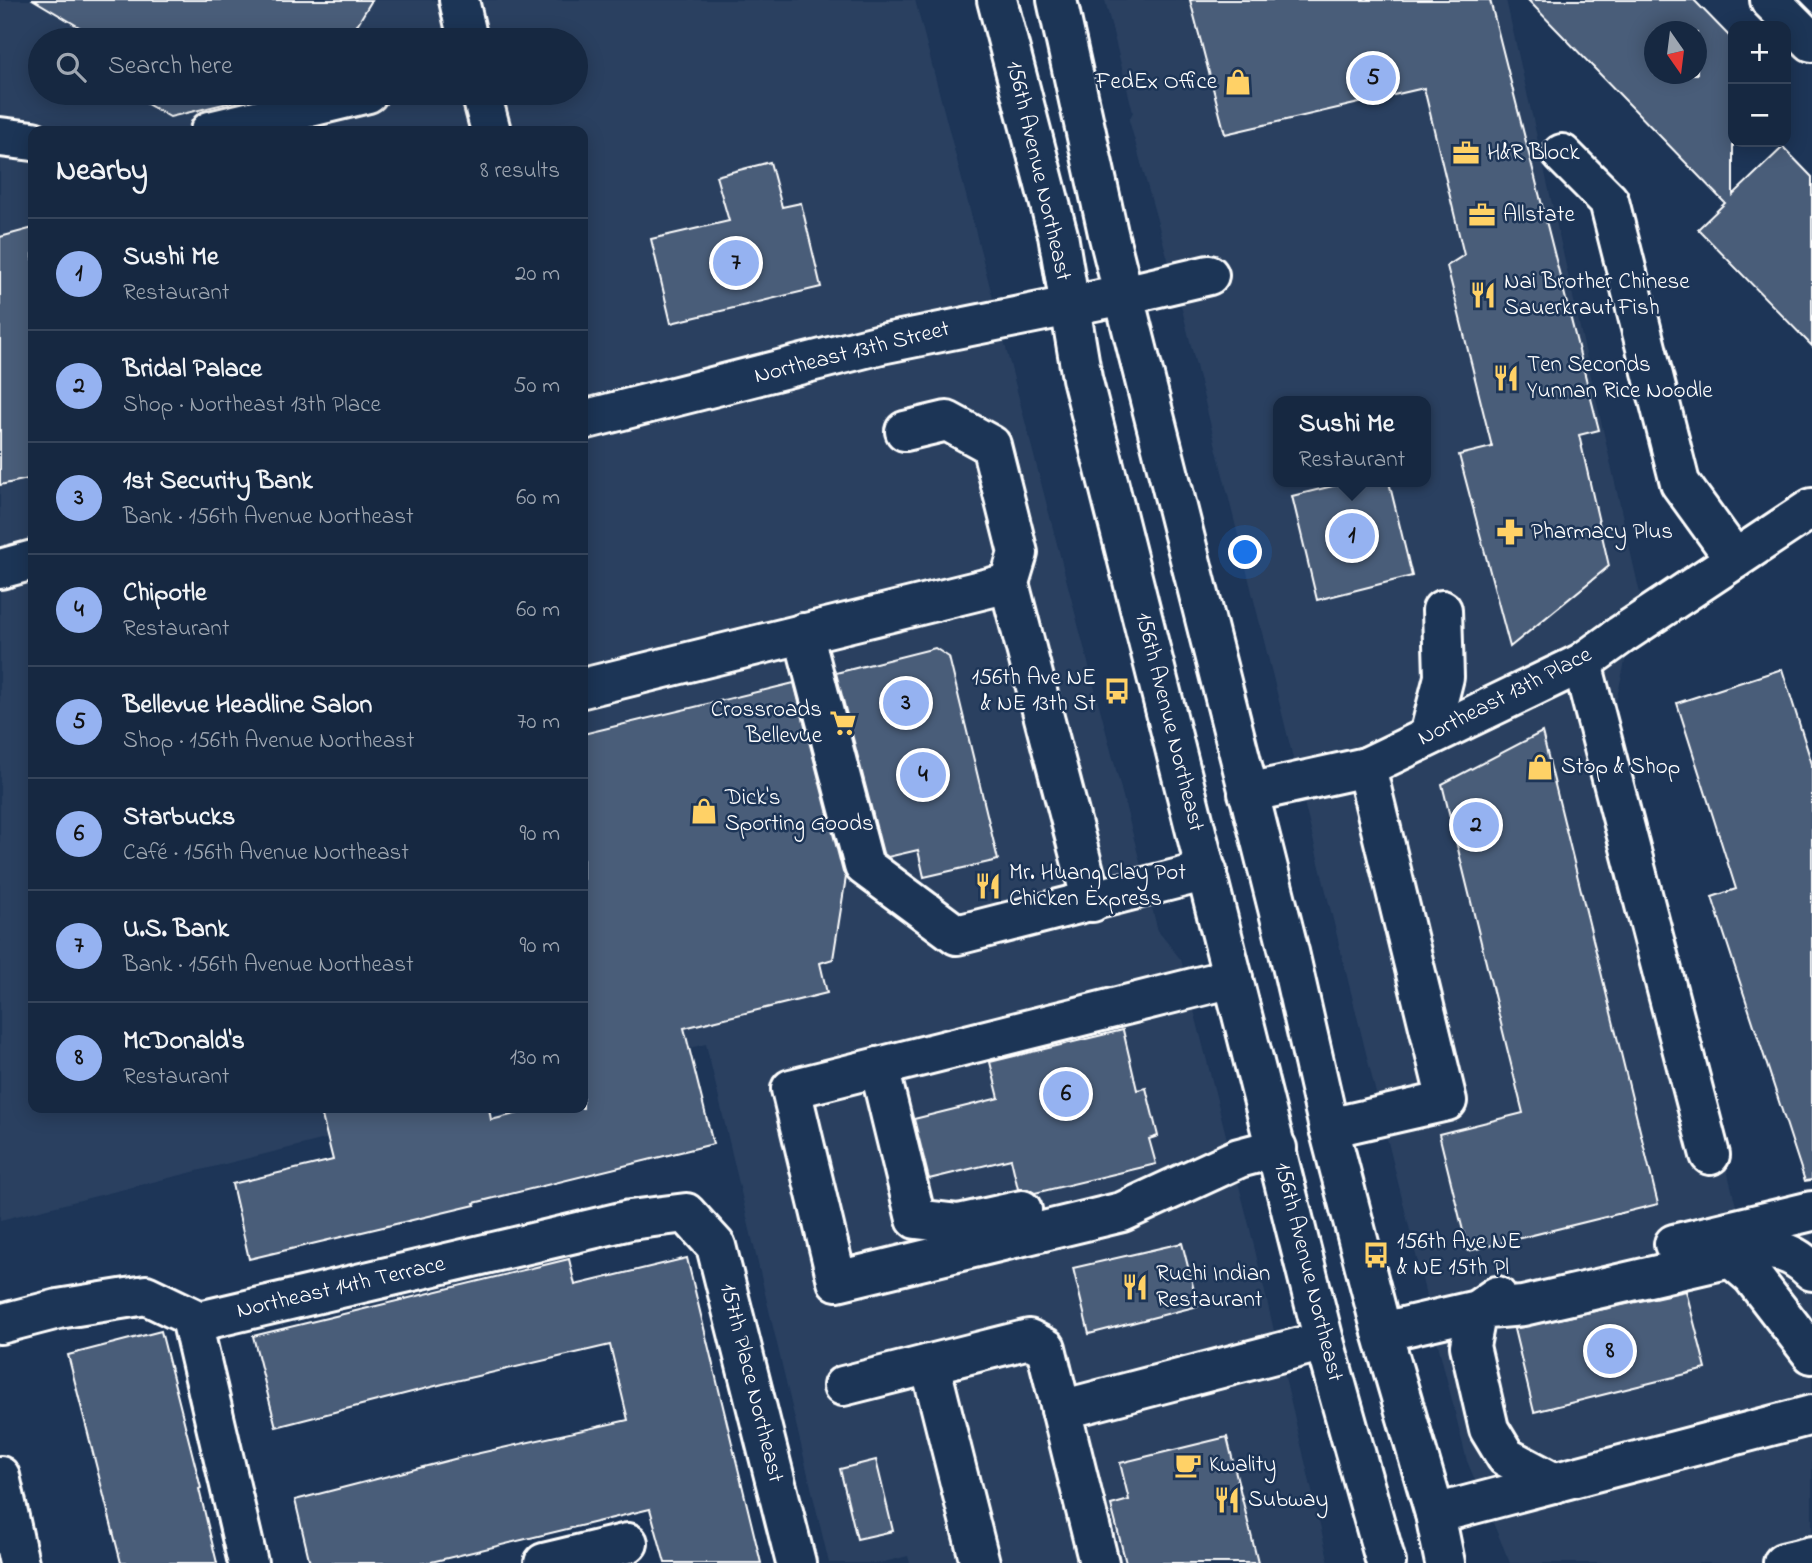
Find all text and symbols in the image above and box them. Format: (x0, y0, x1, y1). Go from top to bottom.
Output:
north arrow (1644, 21, 1707, 84)
map controls (1728, 21, 1791, 147)
button: + (1728, 21, 1791, 84)
search box (28, 28, 588, 105)
icon: search (52, 48, 90, 86)
text: Search here (108, 48, 233, 86)
pin: 5 (1350, 52, 1396, 104)
street label: 156th Avenue Northeast (997, 58, 1079, 285)
place label: FedEx Office (1095, 66, 1218, 99)
shop icon: FedEx Office (1223, 67, 1253, 97)
button: − (1728, 84, 1791, 147)
place label: H&R Block (1487, 137, 1580, 170)
office icon: H&R Block (1451, 138, 1481, 168)
text: Nearby (56, 150, 148, 194)
text: 8 results (480, 155, 560, 188)
place label: Allstate (1503, 199, 1575, 232)
office icon: Allstate (1467, 200, 1497, 230)
pin: 7 (713, 237, 759, 289)
text: Sushi Me (123, 239, 219, 277)
text: 1 (75, 258, 83, 291)
text: 20 m (515, 258, 560, 291)
place label: Nai Brother Chinese Sauerkraut Fish (1504, 266, 1690, 325)
text: Restaurant (123, 277, 230, 310)
restaurant icon: Nai Brother Chinese Sauerkraut Fish (1468, 280, 1498, 310)
street label: Northeast 13th Street (751, 313, 953, 393)
place label: Ten Seconds Yunnan Rice Noodle (1527, 349, 1713, 408)
text: Bridal Palace (123, 351, 262, 389)
restaurant icon: Ten Seconds Yunnan Rice Noodle (1491, 363, 1521, 393)
text: 2 (73, 370, 85, 403)
text: 50 m (513, 370, 560, 403)
text: Shop · Northeast 13th Place (123, 389, 381, 422)
popup (1273, 396, 1431, 487)
text: Sushi Me (1299, 406, 1394, 444)
text: Restaurant (1299, 444, 1405, 477)
text: 1st Security Bank (123, 463, 313, 501)
text: 3 (74, 482, 84, 515)
text: 60 m (516, 482, 560, 515)
text: Bank · 156th Avenue Northeast (123, 501, 414, 534)
pin: 1 (1329, 510, 1375, 562)
place label: Pharmacy Plus (1531, 516, 1673, 551)
pharmacy icon: Pharmacy Plus (1495, 517, 1525, 547)
your location (1228, 535, 1262, 569)
text: Chipotle (123, 575, 207, 613)
text: 4 (74, 594, 84, 627)
text: 60 m (516, 594, 560, 627)
street label: 156th Avenue Northeast (1126, 609, 1212, 835)
text: Restaurant (123, 613, 230, 646)
street label: Northeast 13th Place (1412, 639, 1598, 755)
place label: 156th Ave NE & NE 13th St (972, 662, 1096, 721)
bus stop icon: 156th Ave NE & NE 13th St (1102, 676, 1132, 706)
pin: 3 (883, 677, 929, 729)
text: Bellevue Headline Salon (123, 687, 372, 725)
place label: Crossroads Bellevue (711, 694, 823, 753)
text: 5 (72, 706, 86, 739)
text: 70 m (517, 706, 560, 739)
supermarket icon: Crossroads Bellevue (828, 708, 858, 738)
text: Shop · 156th Avenue Northeast (123, 725, 415, 758)
pin: 4 (900, 749, 946, 801)
place label: Stop & Shop (1561, 751, 1680, 784)
shop icon: Stop & Shop (1525, 752, 1555, 782)
place label: Dick's Sporting Goods (724, 782, 874, 842)
shop icon: Dick's Sporting Goods (689, 796, 719, 826)
text: Starbucks (123, 799, 235, 837)
pin: 2 (1453, 799, 1499, 851)
text: 6 (74, 818, 84, 851)
text: 90 m (520, 818, 560, 851)
text: Café · 156th Avenue Northeast (123, 837, 409, 870)
place label: Mr. Huang Clay Pot Chicken Express (1009, 857, 1186, 916)
restaurant icon: Mr. Huang Clay Pot Chicken Express (973, 871, 1003, 901)
text: U.S. Bank (123, 911, 229, 949)
text: 7 (74, 930, 84, 963)
text: 90 m (520, 930, 560, 963)
text: Bank · 156th Avenue Northeast (123, 949, 414, 982)
text: McDonald's (123, 1023, 245, 1061)
text: 8 (75, 1042, 83, 1075)
text: 130 m (510, 1042, 560, 1075)
text: Restaurant (123, 1061, 230, 1094)
pin: 6 (1043, 1068, 1089, 1120)
street label: 156th Avenue Northeast (1265, 1159, 1351, 1385)
place label: 156th Ave NE & NE 15th Pl (1397, 1226, 1521, 1285)
bus stop icon: 156th Ave NE & NE 15th Pl (1361, 1240, 1391, 1270)
street label: Northeast 14th Terrace (233, 1248, 449, 1328)
place label: Ruchi Indian Restaurant (1156, 1258, 1270, 1317)
restaurant icon: Ruchi Indian Restaurant (1120, 1272, 1150, 1302)
street label: 157th Place Northeast (710, 1280, 792, 1486)
pin: 8 (1587, 1325, 1633, 1377)
place label: Kwality (1209, 1449, 1276, 1484)
cafe icon: Kwality (1173, 1450, 1203, 1480)
place label: Subway (1248, 1484, 1328, 1519)
restaurant icon: Subway (1212, 1485, 1242, 1515)

